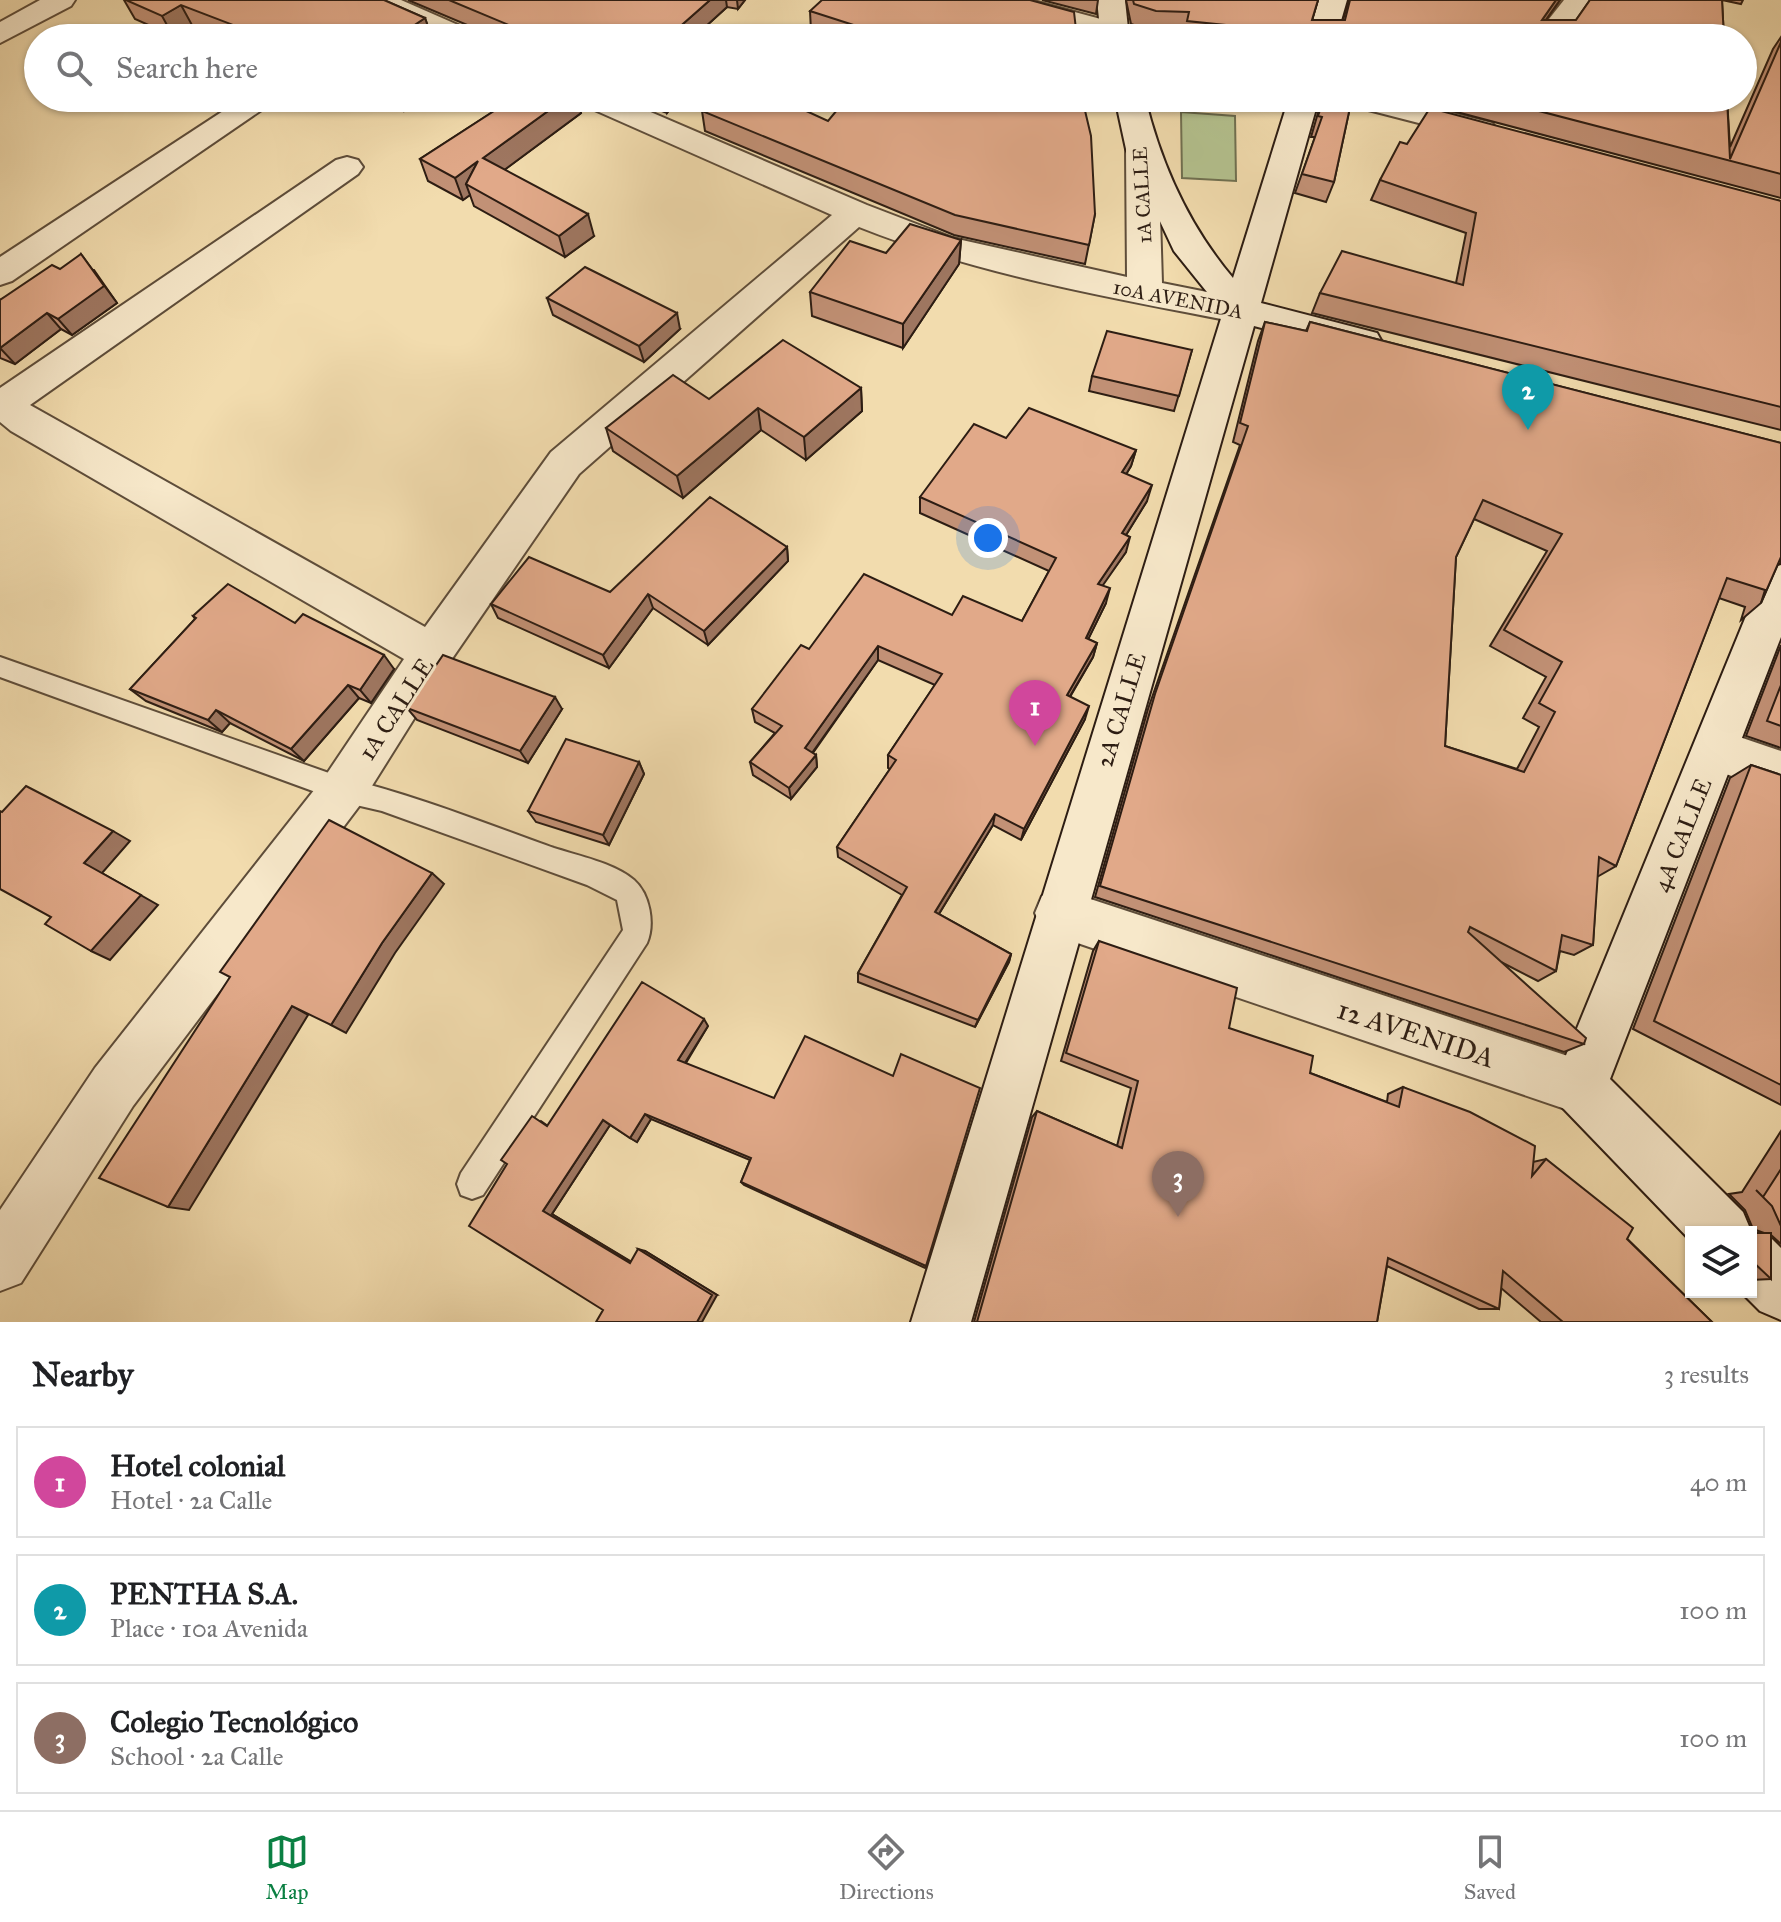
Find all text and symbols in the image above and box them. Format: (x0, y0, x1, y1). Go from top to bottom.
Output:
search box (24, 24, 1757, 112)
icon: search (52, 46, 96, 90)
text: Search here (116, 50, 258, 86)
street label: 1A CALLE (1127, 146, 1157, 244)
street label: 10A AVENIDA (1111, 275, 1246, 323)
pin: 2 (1502, 364, 1554, 430)
your location (968, 518, 1008, 558)
street label: 2A CALLE (1089, 649, 1153, 771)
street label: 1A CALLE (352, 652, 440, 766)
pin: 1 (1009, 680, 1061, 746)
street label: 4A CALLE (1646, 774, 1718, 896)
street label: 12 AVENIDA (1333, 992, 1499, 1075)
pin: 3 (1152, 1151, 1204, 1217)
map controls (1685, 1226, 1757, 1298)
button: layers (1685, 1226, 1757, 1298)
text: Nearby (32, 1354, 134, 1395)
text: 3 results (1664, 1358, 1749, 1390)
text: Hotel colonial (110, 1448, 285, 1484)
text: 1 (55, 1466, 65, 1498)
text: 40 m (1690, 1466, 1747, 1498)
text: Hotel · 2a Calle (110, 1484, 272, 1516)
text: PENTHA S.A. (110, 1576, 298, 1612)
text: 2 (54, 1594, 66, 1626)
text: 100 m (1679, 1594, 1747, 1626)
text: Place · 10a Avenida (110, 1612, 308, 1644)
text: Colegio Tecnológico (110, 1704, 358, 1740)
text: 3 (55, 1722, 65, 1754)
text: 100 m (1679, 1722, 1747, 1754)
text: School · 2a Calle (110, 1740, 284, 1772)
tab: Map (265, 1830, 309, 1905)
tab: Directions (839, 1830, 934, 1905)
tab: Saved (1464, 1830, 1516, 1905)

